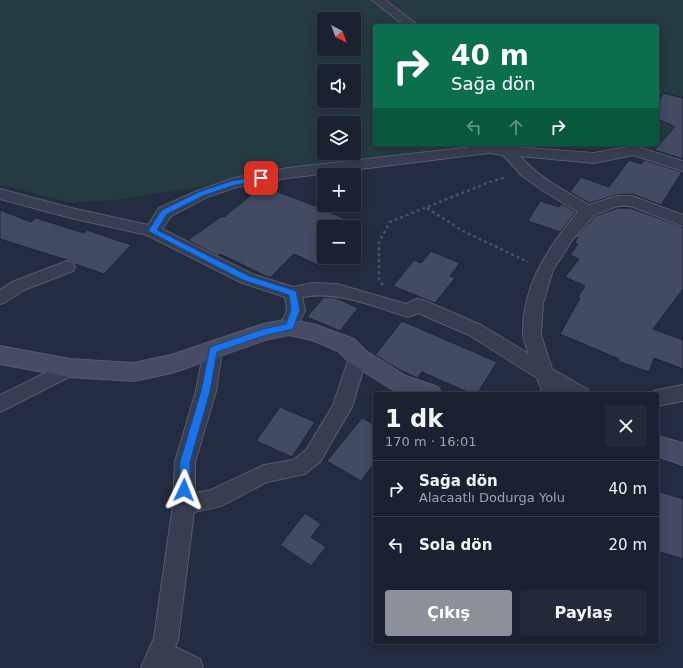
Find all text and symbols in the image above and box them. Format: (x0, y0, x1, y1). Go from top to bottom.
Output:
north arrow (317, 12, 361, 56)
map controls (317, 12, 361, 264)
text: 40 m (451, 39, 529, 72)
icon: right (385, 40, 437, 92)
button: sound (317, 64, 361, 108)
text: Sağa dön (451, 73, 535, 94)
button: layers (317, 116, 361, 160)
icon: left (463, 116, 485, 138)
icon: ahead (505, 116, 527, 138)
icon: right (547, 116, 569, 138)
pin (244, 161, 278, 195)
icon: arrive (250, 167, 272, 189)
button: + (317, 168, 361, 212)
button: − (317, 220, 361, 264)
text: 1 dk (385, 405, 443, 433)
button: close (605, 405, 647, 447)
text: 170 m · 16:01 (385, 434, 476, 449)
position arrow (163, 469, 205, 511)
text: Sağa dön (419, 472, 498, 490)
icon: right (385, 478, 407, 500)
text: 40 m (609, 480, 647, 498)
text: Alacaatlı Dodurga Yolu (419, 490, 565, 505)
icon: left (385, 534, 407, 556)
text: Sola dön (419, 536, 492, 554)
text: 20 m (609, 536, 647, 554)
button: Çıkış (385, 590, 512, 636)
button: Paylaş (520, 590, 647, 636)

